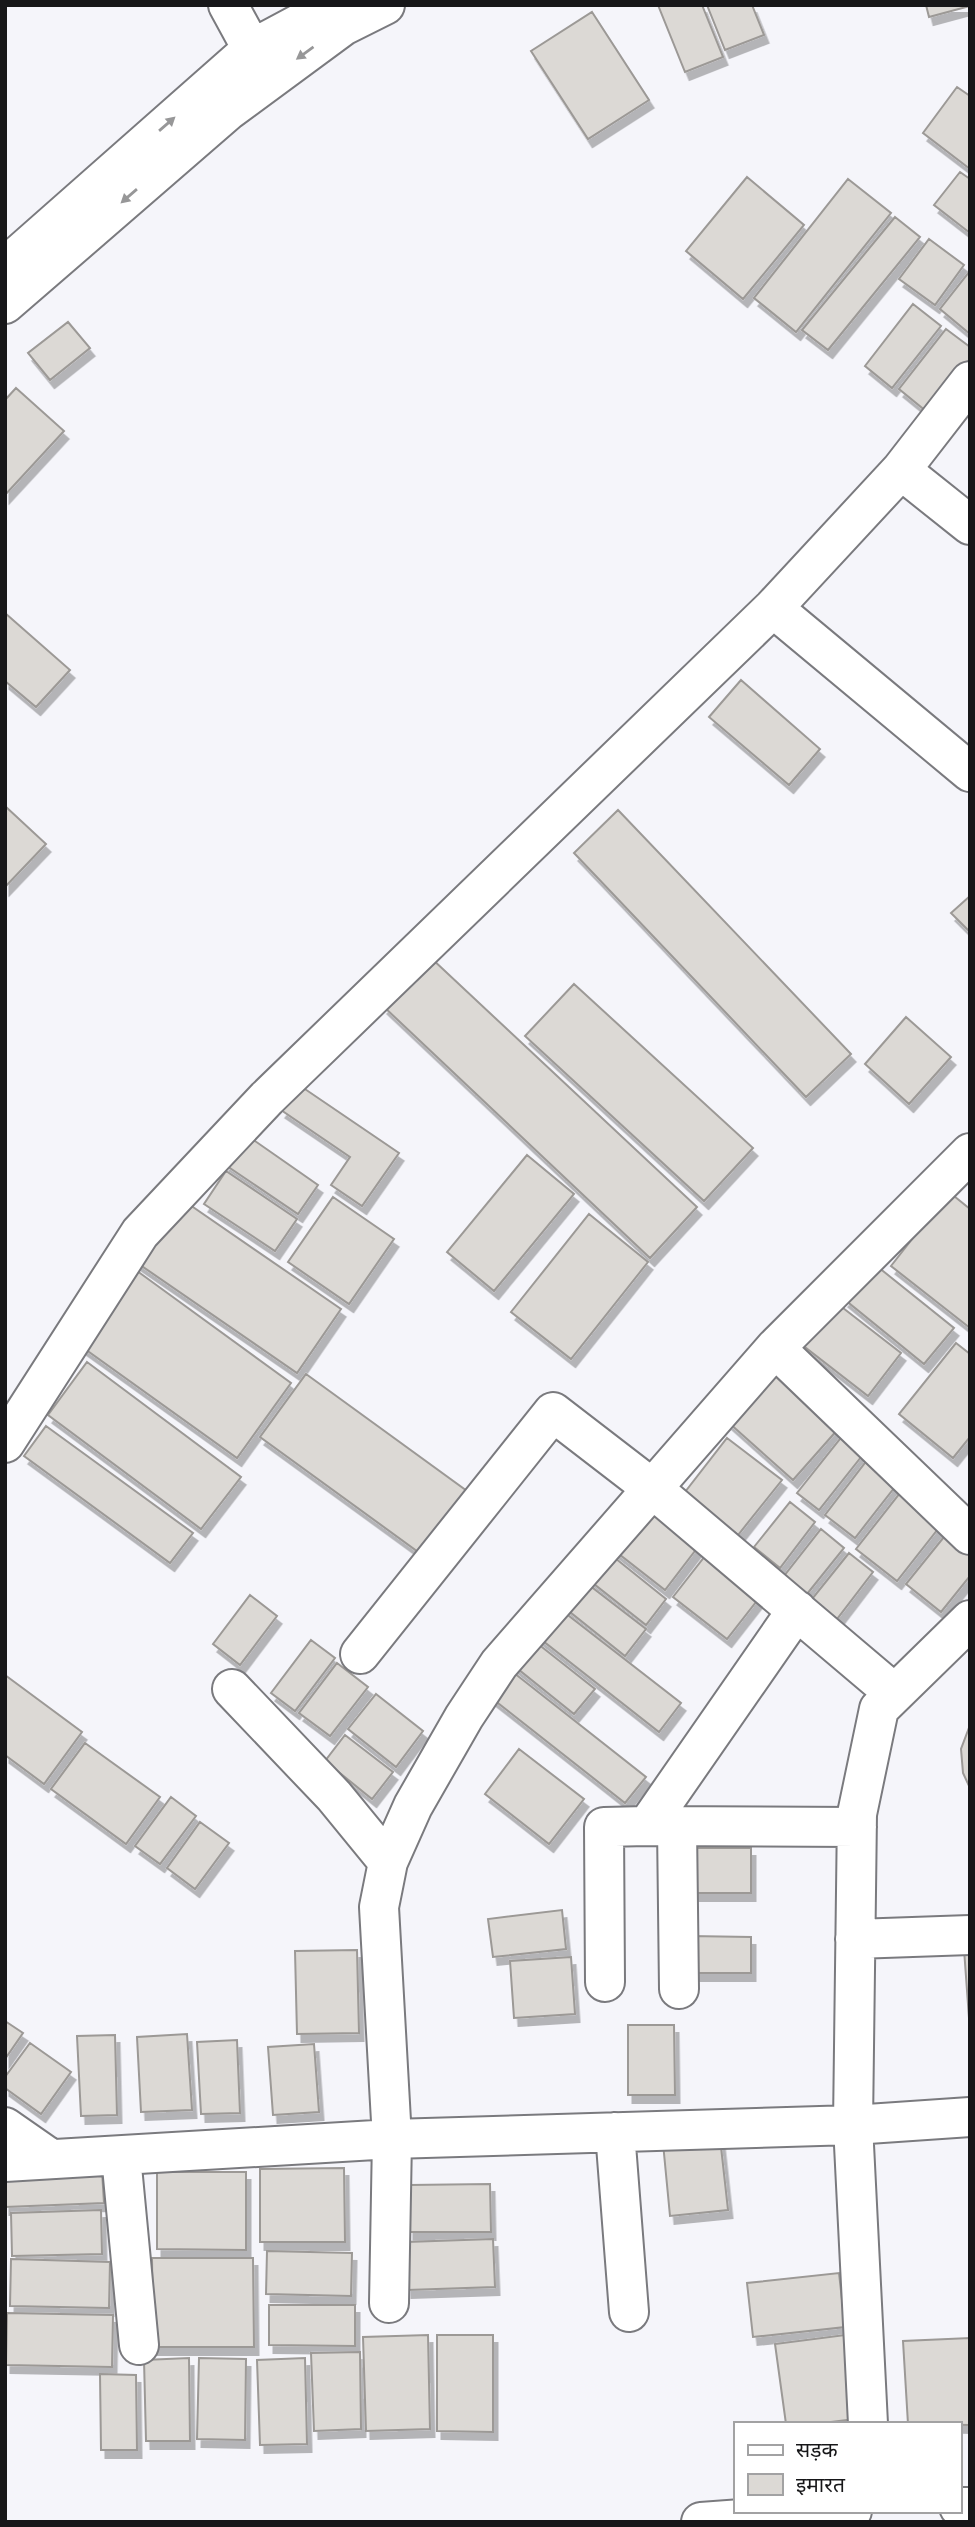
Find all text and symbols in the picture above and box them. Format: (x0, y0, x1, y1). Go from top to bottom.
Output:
one-way arrow (296, 46, 315, 60)
one-way arrow (158, 116, 176, 132)
one-way arrow (120, 188, 138, 204)
legend (734, 2422, 961, 2513)
text: सड़क (796, 2436, 838, 2461)
text: इमारत (796, 2471, 846, 2496)

